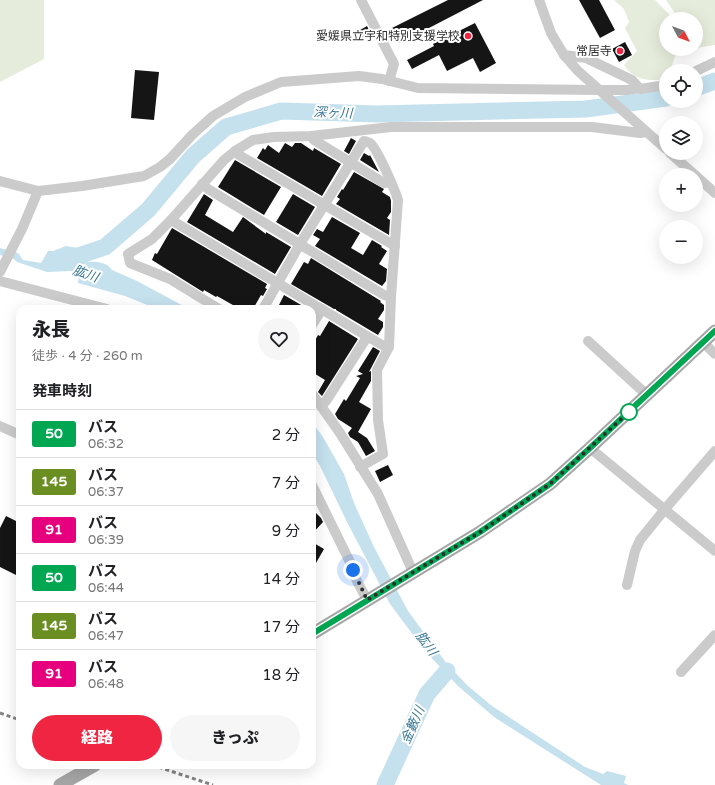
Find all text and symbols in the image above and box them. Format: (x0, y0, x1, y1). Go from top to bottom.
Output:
north arrow (659, 12, 703, 56)
map controls (659, 12, 703, 264)
place label: 愛媛県立宇和特別支援学校 (316, 29, 460, 43)
marker: 愛媛県立宇和特別支援学校 (463, 31, 473, 41)
place label: 常居寺 (576, 44, 612, 58)
marker: 常居寺 (615, 46, 625, 56)
button: locate (659, 64, 703, 108)
water label: 深ヶ川 (313, 104, 355, 122)
button: layers (659, 116, 703, 160)
button: + (659, 168, 703, 212)
button: − (659, 220, 703, 264)
water label: 肱川 (71, 262, 102, 286)
button: heart (258, 318, 300, 360)
text: 永長 (32, 319, 70, 341)
text: 徒歩 · 4 分 · 260 m (32, 348, 143, 364)
text: 発車時刻 (32, 382, 92, 400)
unlabelled marker (620, 403, 638, 421)
text: バス (88, 418, 118, 436)
text: 50 (45, 425, 63, 442)
text: 2 分 (272, 426, 300, 444)
text: 06:32 (88, 436, 124, 452)
text: バス (88, 466, 118, 484)
text: 145 (41, 473, 67, 490)
text: 7 分 (272, 474, 300, 492)
text: 06:37 (88, 484, 124, 500)
text: バス (88, 514, 118, 532)
text: 91 (45, 521, 63, 538)
text: 9 分 (272, 522, 300, 540)
text: 06:39 (88, 532, 124, 548)
your location (343, 560, 363, 580)
text: バス (88, 562, 118, 580)
text: 50 (45, 569, 63, 586)
text: 14 分 (262, 570, 300, 588)
text: 06:44 (88, 580, 124, 596)
text: バス (88, 610, 118, 628)
text: 145 (41, 617, 67, 634)
text: 17 分 (262, 618, 300, 636)
text: 06:47 (88, 628, 124, 644)
water label: 肱川 (412, 628, 441, 660)
text: バス (88, 658, 118, 676)
text: 91 (45, 665, 63, 682)
text: 18 分 (262, 666, 300, 684)
text: 06:48 (88, 676, 124, 692)
water label: 金籔川 (398, 703, 429, 746)
button: 経路 (32, 715, 162, 761)
button: きっぷ (170, 715, 300, 761)

